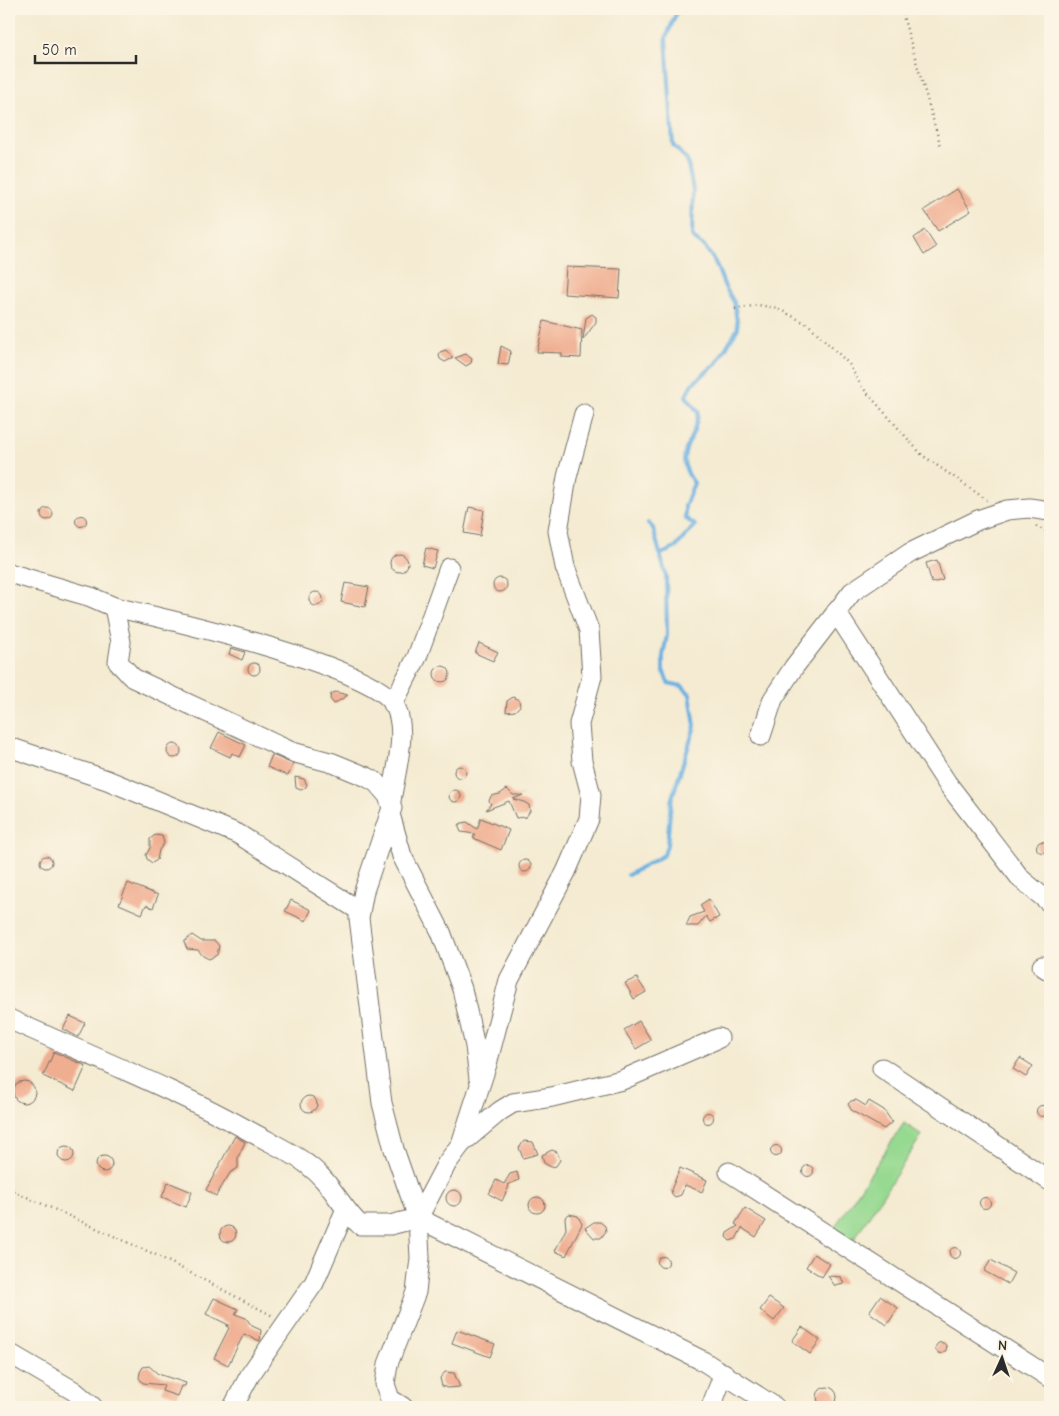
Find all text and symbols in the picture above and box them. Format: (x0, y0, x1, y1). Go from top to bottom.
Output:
scale bar (35, 32, 136, 64)
text: 50 m (42, 41, 77, 59)
north arrow (976, 1334, 1026, 1384)
text: N (998, 1337, 1008, 1354)

